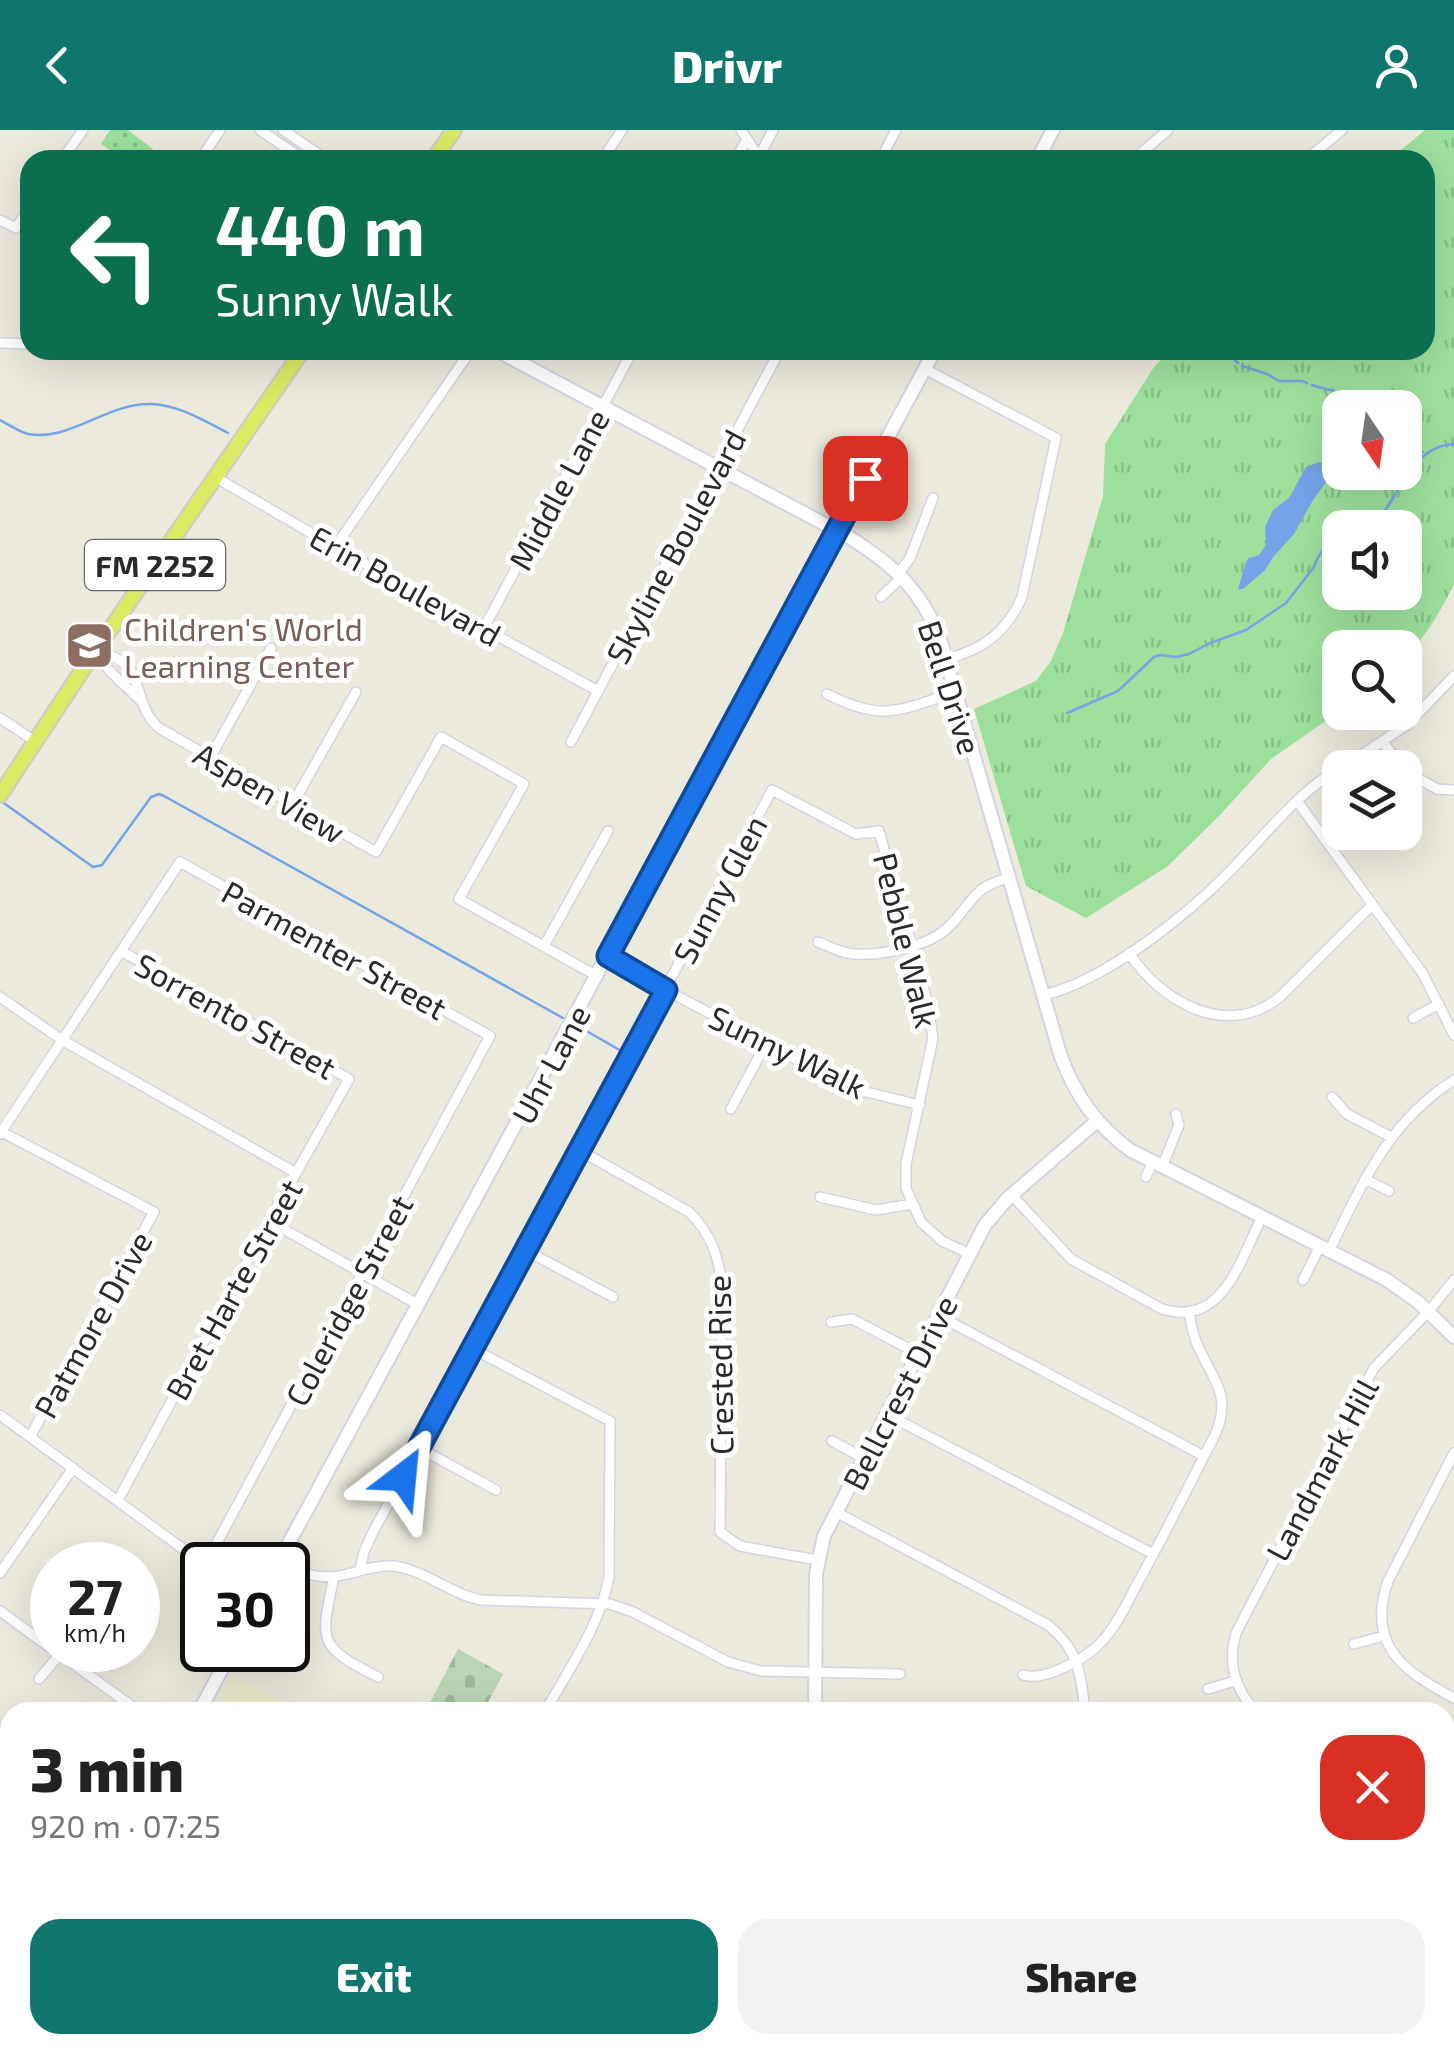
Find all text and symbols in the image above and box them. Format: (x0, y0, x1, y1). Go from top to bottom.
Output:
icon: back (30, 38, 85, 93)
text: Drivr (672, 38, 782, 92)
icon: person (1369, 38, 1424, 93)
text: 440 m (215, 186, 425, 270)
icon: left (50, 190, 180, 320)
text: Sunny Walk (215, 271, 454, 325)
north arrow (1322, 390, 1422, 490)
map controls (1322, 390, 1422, 850)
street label: Middle Lane (500, 402, 616, 576)
street label: Skyline Boulevard (597, 422, 753, 670)
pin (823, 436, 908, 521)
icon: arrive (838, 451, 893, 506)
button: sound (1322, 510, 1422, 610)
street label: Erin Boulevard (304, 517, 508, 653)
road number: FM 2252 (85, 540, 225, 590)
place label: Children's World Learning Center (124, 609, 363, 684)
street label: Bell Drive (912, 615, 990, 759)
school or university icon: Children's World Learning Center (63, 620, 115, 672)
button: search (1322, 630, 1422, 730)
street label: Aspen View (188, 734, 352, 850)
button: layers (1322, 750, 1422, 850)
street label: Sunny Glen (664, 809, 774, 969)
street label: Pebble Walk (867, 849, 947, 1031)
street label: Parmenter Street (216, 872, 454, 1026)
street label: Sorrento Street (129, 944, 343, 1086)
street label: Sunny Walk (703, 997, 873, 1105)
street label: Uhr Lane (503, 998, 597, 1130)
street label: Bret Harte Street (157, 1172, 309, 1406)
street label: Coleridge Street (276, 1188, 420, 1412)
street label: Patmore Drive (25, 1224, 159, 1424)
street label: Crested Rise (698, 1275, 740, 1455)
street label: Bellcrest Drive (834, 1289, 964, 1495)
street label: Landmark Hill (1257, 1371, 1385, 1567)
position arrow (351, 1425, 455, 1529)
speed limit sign: 30 (180, 1542, 310, 1672)
text: 27 (67, 1565, 123, 1625)
text: km/h (64, 1617, 126, 1647)
text: 3 min (30, 1732, 184, 1804)
button: close (1320, 1735, 1425, 1840)
text: 920 m · 07:25 (30, 1806, 221, 1844)
button: Exit (30, 1919, 718, 2034)
button: Share (738, 1919, 1425, 2034)

